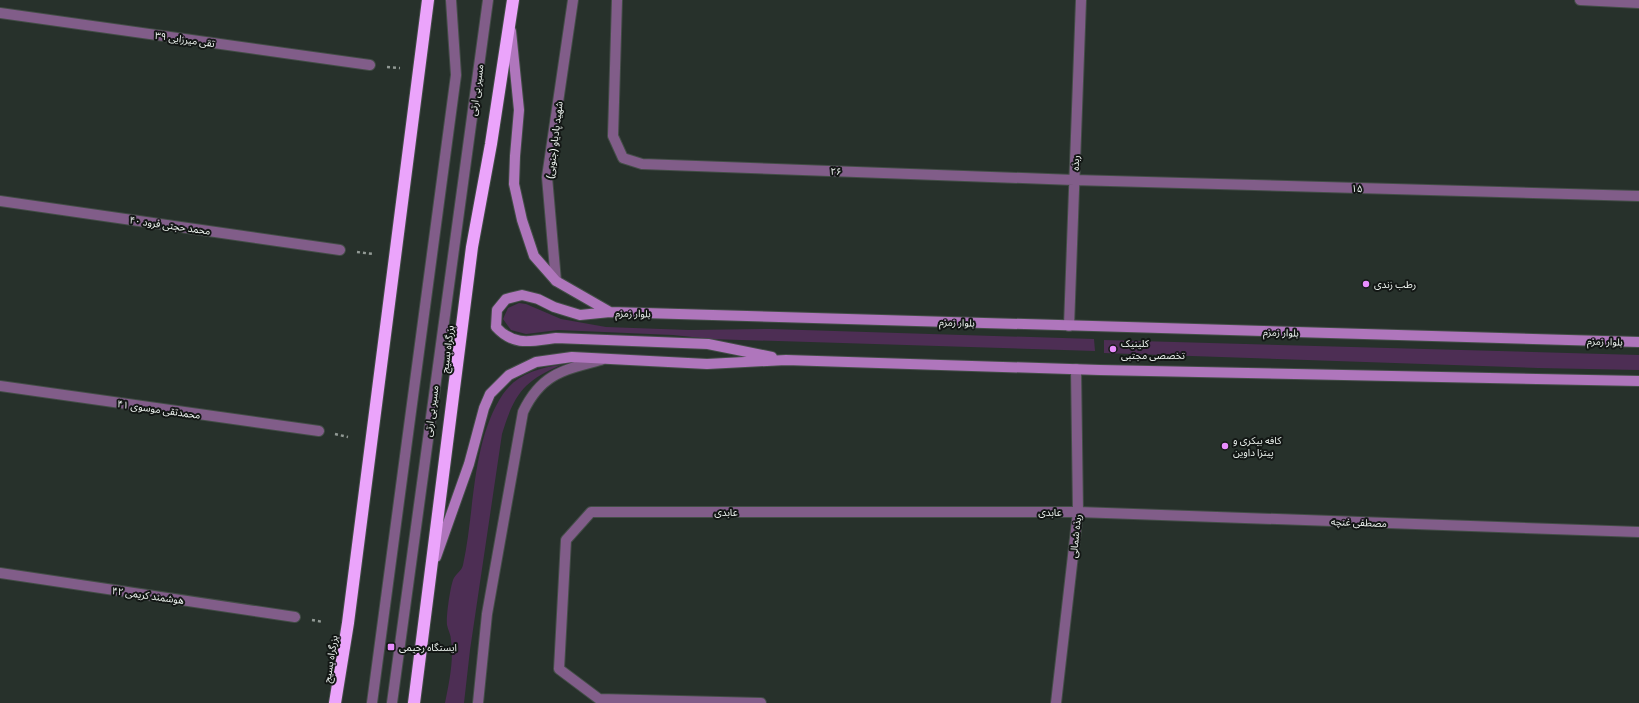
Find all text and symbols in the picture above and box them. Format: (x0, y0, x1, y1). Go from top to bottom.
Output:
street label: تقی میرزایی ۳۹ (154, 30, 216, 50)
street label: مسیر بی ارتی (467, 64, 487, 117)
street label: شهید پادیاو (جنوبی) (544, 100, 566, 180)
street label: ربذه (1070, 155, 1082, 171)
street label: ۲۶ (830, 166, 842, 178)
street label: ۱۵ (1351, 183, 1363, 195)
street label: محمد حجتی فرود ۴۰ (129, 214, 211, 238)
marker: رطب زندی (1361, 279, 1371, 289)
place label: رطب زندی (1374, 279, 1417, 291)
street label: بلوار زمزم (615, 308, 651, 322)
street label: بلوار زمزم (939, 316, 975, 332)
street label: بزرگراه بسیج (439, 324, 458, 374)
street label: بلوار زمزم (1263, 326, 1299, 342)
street label: بلوار زمزم (1587, 335, 1623, 351)
place label: کلینیک تخصصی مجتبی (1121, 338, 1185, 362)
marker: کلینیک تخصصی مجتبی (1108, 344, 1118, 354)
street label: مسیر بی ارتی (422, 385, 442, 438)
street label: محمدتقی موسوی ۴۱ (116, 398, 201, 422)
place label: کافه بیکری و پیتزا داوین (1233, 435, 1282, 459)
marker: کافه بیکری و پیتزا داوین (1220, 441, 1230, 451)
street label: عابدی (714, 507, 738, 519)
street label: عابدی (1038, 507, 1062, 519)
street label: ربذه شمالی (1068, 513, 1084, 559)
street label: مصطفی غنچه (1331, 516, 1387, 530)
street label: هوشمند کریمی ۴۲ (111, 585, 185, 607)
street label: بزرگراه بسیج (321, 634, 342, 684)
marker: ایستگاه رحیمی (386, 642, 396, 652)
place label: ایستگاه رحیمی (399, 642, 457, 654)

